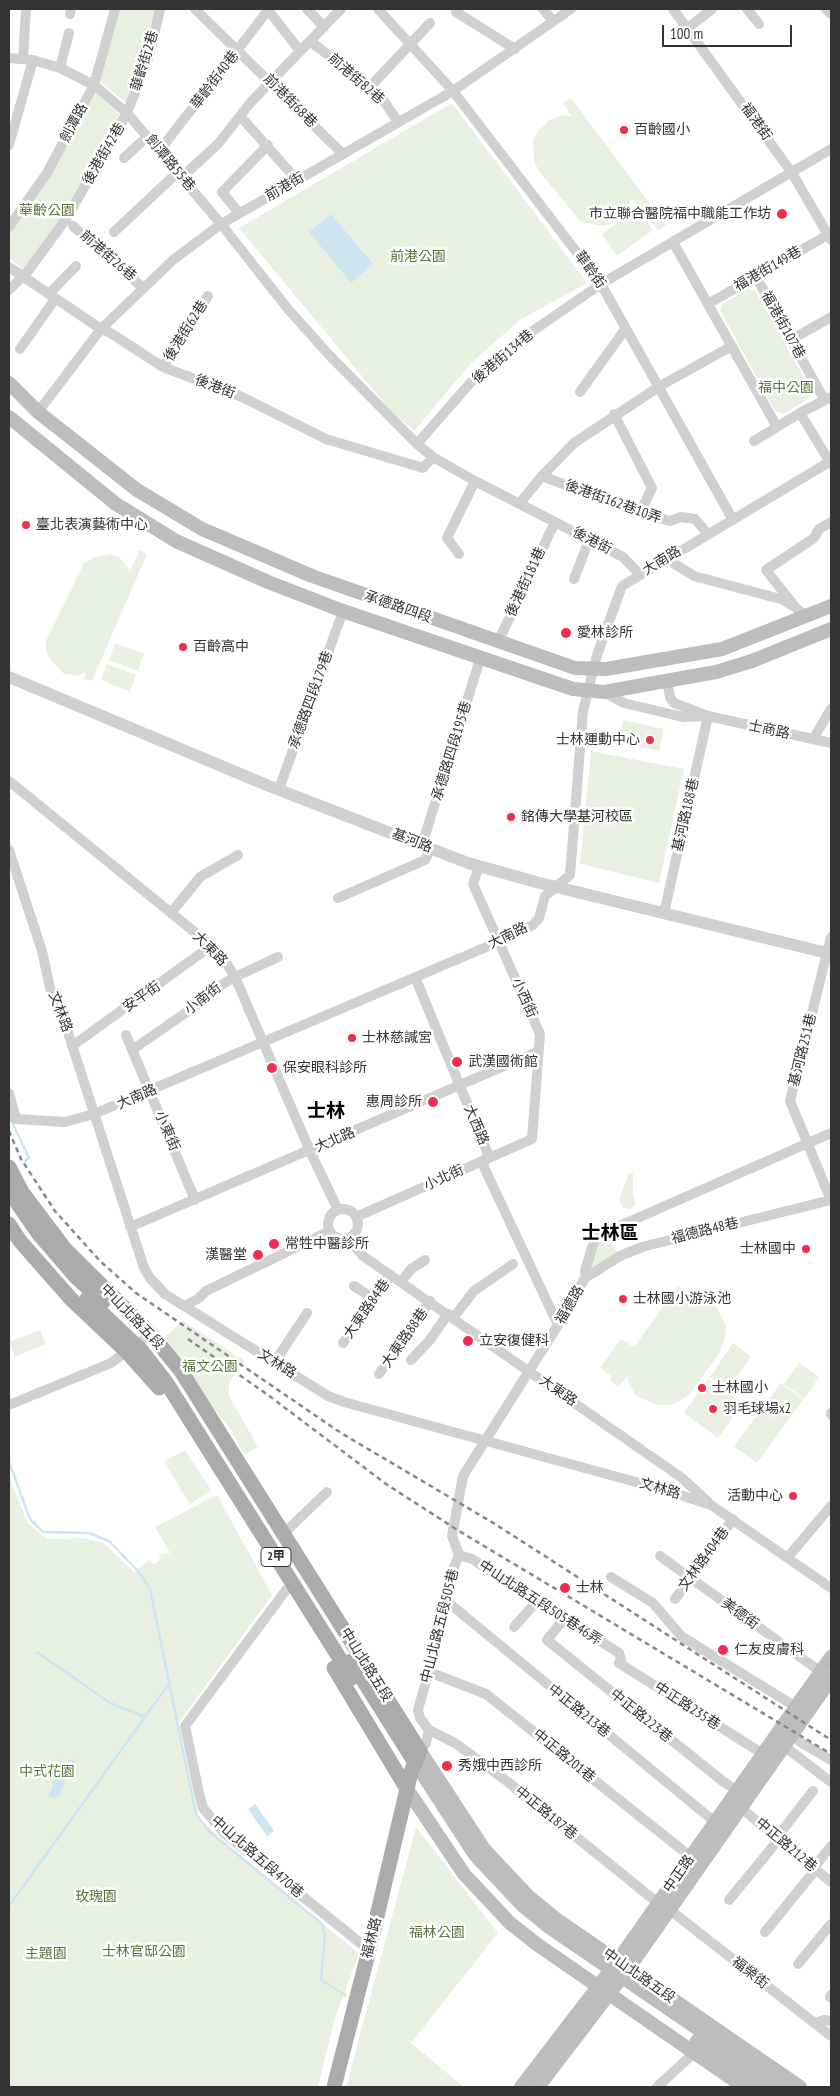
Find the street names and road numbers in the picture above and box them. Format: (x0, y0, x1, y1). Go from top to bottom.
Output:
street label: 華齡街2巷 (128, 29, 162, 93)
street label: 華齡街40巷 (188, 48, 242, 112)
street label: 前港街82巷 (325, 50, 387, 108)
street label: 前港街68巷 (260, 71, 320, 131)
street label: 福港街 (737, 100, 775, 144)
street label: 劍潭路 (57, 101, 91, 145)
street label: 後港街42巷 (80, 120, 128, 188)
street label: 劍潭路55巷 (142, 131, 198, 195)
street label: 前港街 (263, 169, 307, 205)
street label: 前港街26巷 (77, 227, 139, 285)
street label: 福港街149巷 (731, 243, 805, 295)
street label: 華齡街 (571, 248, 609, 292)
street label: 福港街107巷 (757, 288, 809, 362)
street label: 後港街62巷 (161, 297, 211, 365)
street label: 後港街134巷 (469, 326, 537, 388)
street label: 後港街 (192, 372, 238, 402)
street label: 後港街162巷10弄 (562, 477, 664, 527)
street label: 後港街 (569, 524, 615, 558)
street label: 大南路 (640, 543, 684, 579)
street label: 後港街181巷 (503, 545, 549, 619)
street label: 承德路四段 (362, 588, 434, 626)
street label: 承德路四段179巷 (286, 649, 336, 751)
street label: 承德路四段195巷 (429, 699, 475, 803)
street label: 士商路 (747, 717, 791, 743)
street label: 基河路188巷 (669, 777, 703, 853)
street label: 基河路 (389, 826, 435, 856)
street label: 大南路 (485, 919, 531, 953)
street label: 大東路 (189, 928, 231, 970)
street label: 小西街 (508, 975, 540, 1021)
street label: 安平街 (120, 978, 164, 1016)
street label: 小南街 (181, 979, 225, 1019)
street label: 文林路 (45, 989, 75, 1035)
street label: 基河路251巷 (786, 1012, 820, 1088)
street label: 大南路 (114, 1081, 160, 1113)
street label: 大西路 (460, 1102, 492, 1148)
street label: 小東街 (151, 1108, 183, 1154)
street label: 大北路 (312, 1124, 358, 1156)
street label: 小北街 (421, 1162, 467, 1194)
street label: 福德路48巷 (670, 1215, 740, 1247)
street label: 大東路84巷 (340, 1276, 394, 1342)
street label: 中山北路五段 (97, 1281, 167, 1353)
street label: 福德路 (552, 1283, 588, 1327)
street label: 大東路88巷 (378, 1305, 432, 1371)
street label: 文林路 (255, 1346, 299, 1382)
street label: 大東路 (536, 1372, 580, 1410)
street label: 文林路 (637, 1475, 683, 1503)
street label: 文林路404巷 (675, 1524, 733, 1594)
road number: 2甲 (261, 1548, 291, 1566)
street label: 中山北路五段505巷46弄 (475, 1557, 605, 1649)
street label: 中山北路五段505巷 (418, 1567, 462, 1685)
street label: 美德街 (718, 1595, 762, 1633)
street label: 中山北路五段 (337, 1625, 395, 1705)
street label: 中正路235巷 (651, 1679, 723, 1733)
street label: 中正路213巷 (545, 1681, 613, 1741)
street label: 中正路223巷 (607, 1686, 675, 1746)
street label: 中正路201巷 (530, 1726, 598, 1786)
street label: 中正路187巷 (512, 1783, 580, 1843)
street label: 中山北路五段470巷 (207, 1812, 307, 1902)
street label: 中正路212巷 (752, 1814, 820, 1876)
street label: 中正路 (660, 1852, 698, 1896)
street label: 福林路 (359, 1916, 385, 1960)
street label: 中山北路五段 (600, 1945, 678, 2007)
street label: 福榮街 (728, 1953, 772, 1993)

